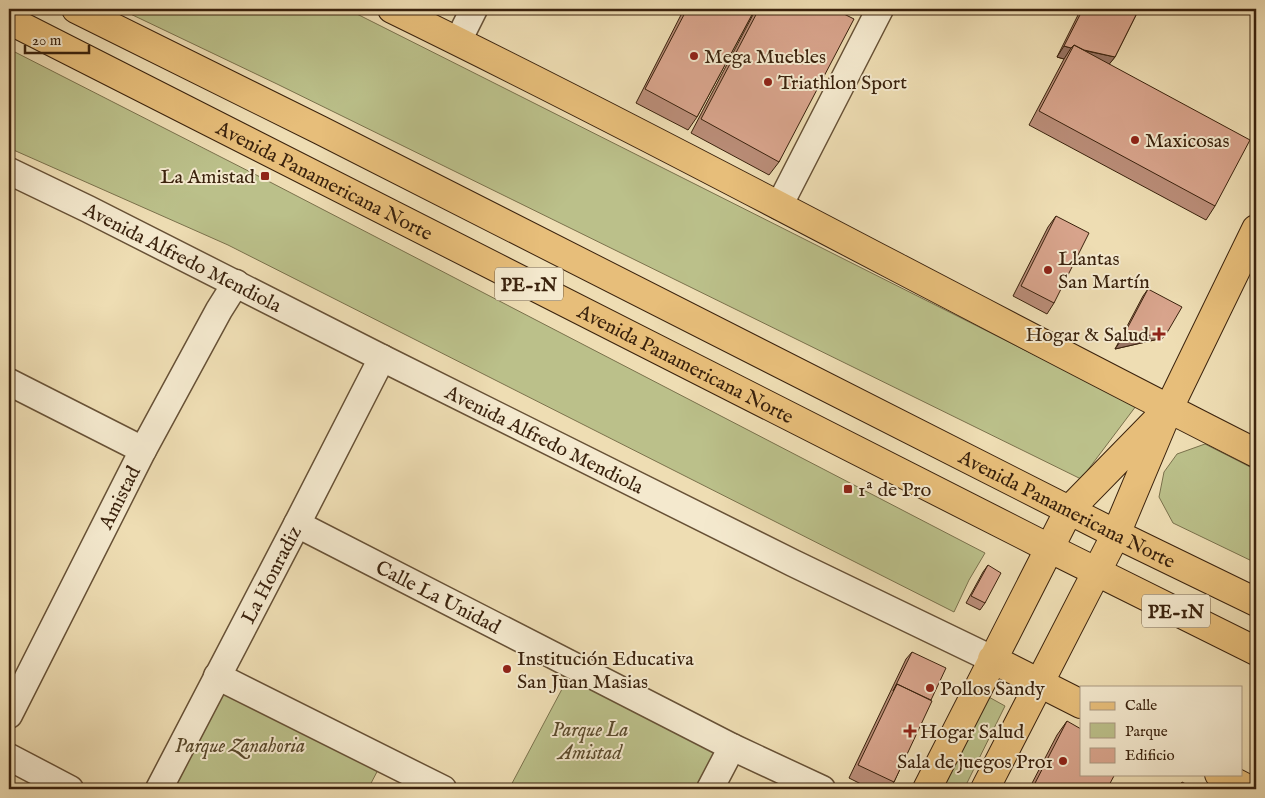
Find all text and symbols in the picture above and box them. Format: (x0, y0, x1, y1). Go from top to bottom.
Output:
scale bar (25, 22, 89, 54)
text: 20 m (32, 31, 62, 50)
place label: Mega Muebles (704, 45, 826, 70)
marker: Mega Muebles (688, 50, 700, 62)
place label: Triathlon Sport (778, 71, 907, 96)
marker: Triathlon Sport (762, 76, 774, 88)
street label: Avenida Panamericana Norte (211, 116, 436, 247)
place label: Maxicosas (1145, 129, 1230, 154)
marker: Maxicosas (1129, 134, 1141, 146)
place label: La Amistad (160, 165, 255, 190)
marker: La Amistad (259, 170, 271, 182)
street label: Avenida Alfredo Mendiola (78, 197, 286, 319)
place label: Llantas San Martín (1058, 247, 1150, 295)
marker: Llantas San Martín (1042, 264, 1054, 276)
road number: PE-1N (495, 268, 563, 300)
street label: Avenida Panamericana Norte (572, 299, 797, 430)
place label: Hogar & Salud (1025, 323, 1149, 348)
marker: Hogar & Salud (1153, 328, 1165, 340)
street label: Avenida Alfredo Mendiola (440, 380, 648, 501)
street label: Avenida Panamericana Norte (953, 445, 1179, 575)
street label: Amistad (94, 462, 147, 535)
place label: 1ª de Pro (858, 478, 932, 503)
marker: 1ª de Pro (842, 483, 854, 495)
street label: La Honradiz (236, 522, 308, 628)
street label: Calle La Unidad (371, 555, 505, 640)
road number: PE-1N (1142, 594, 1210, 628)
place label: Institución Educativa San Juan Masias (517, 647, 694, 695)
marker: Institución Educativa San Juan Masias (501, 663, 513, 675)
place label: Pollos Sandy (940, 677, 1045, 702)
marker: Pollos Sandy (924, 682, 936, 694)
legend (1080, 686, 1242, 776)
text: Calle (1125, 696, 1157, 715)
park label: Parque La Amistad (552, 718, 628, 766)
place label: Hogar Salud (920, 720, 1024, 745)
text: Parque (1125, 722, 1168, 741)
marker: Hogar Salud (904, 725, 916, 737)
park label: Parque Zanahoria (175, 734, 305, 760)
text: Edificio (1125, 746, 1175, 765)
place label: Sala de juegos Pro1 (897, 750, 1053, 775)
marker: Sala de juegos Pro1 (1057, 755, 1069, 767)

